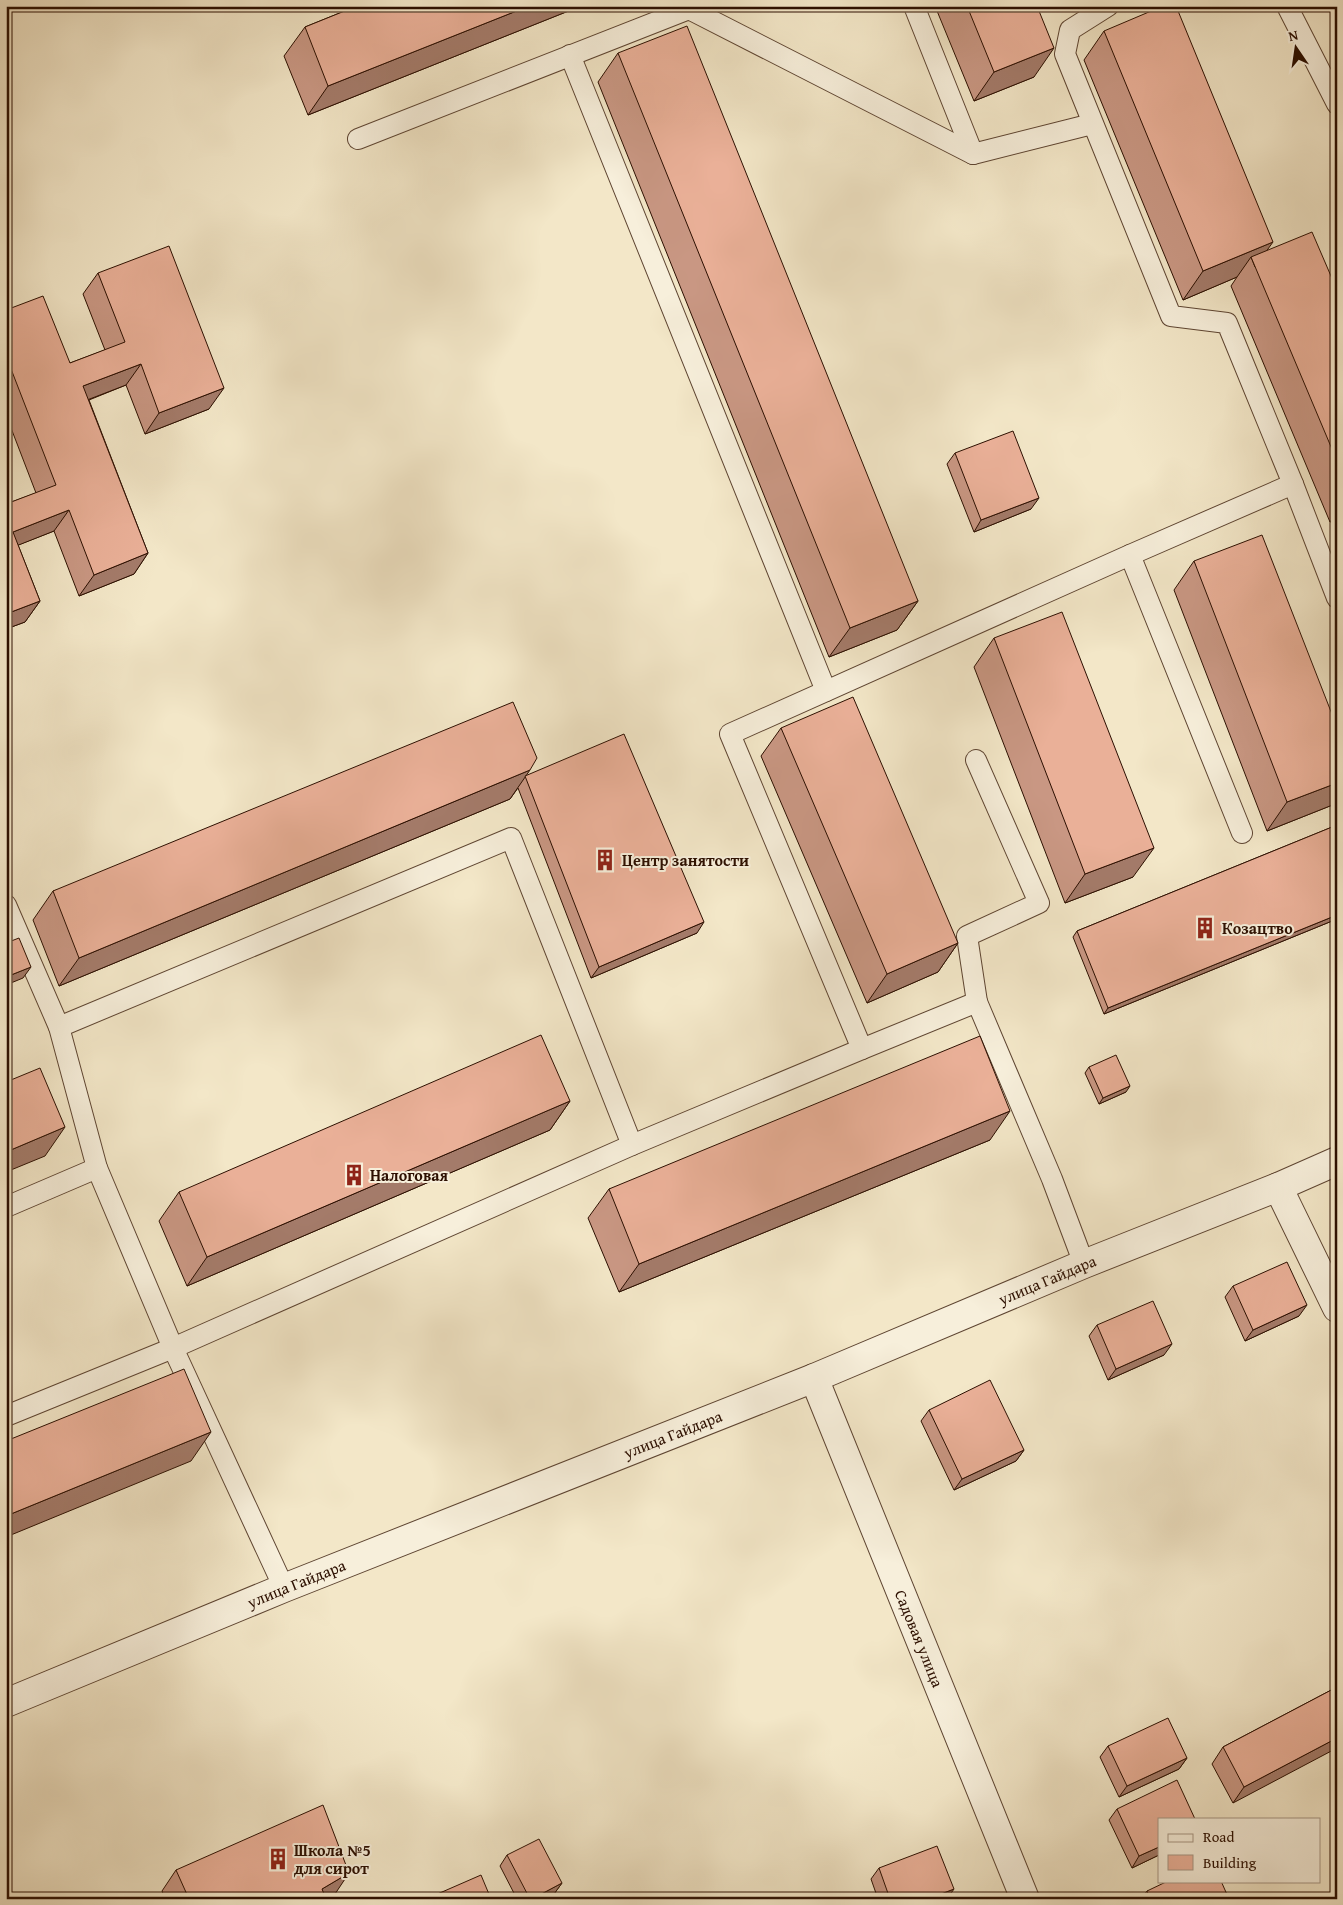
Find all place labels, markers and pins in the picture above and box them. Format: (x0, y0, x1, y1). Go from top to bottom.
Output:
building icon: Центр занятости (592, 847, 618, 873)
place label: Центр занятости (622, 848, 749, 872)
building icon: Козацтво (1192, 915, 1218, 941)
place label: Козацтво (1222, 916, 1293, 940)
building icon: Налоговая (341, 1162, 367, 1188)
place label: Налоговая (370, 1163, 448, 1187)
place label: Школа №5 для сирот (294, 1838, 371, 1880)
building icon: Школа №5 для сирот (265, 1846, 291, 1872)

